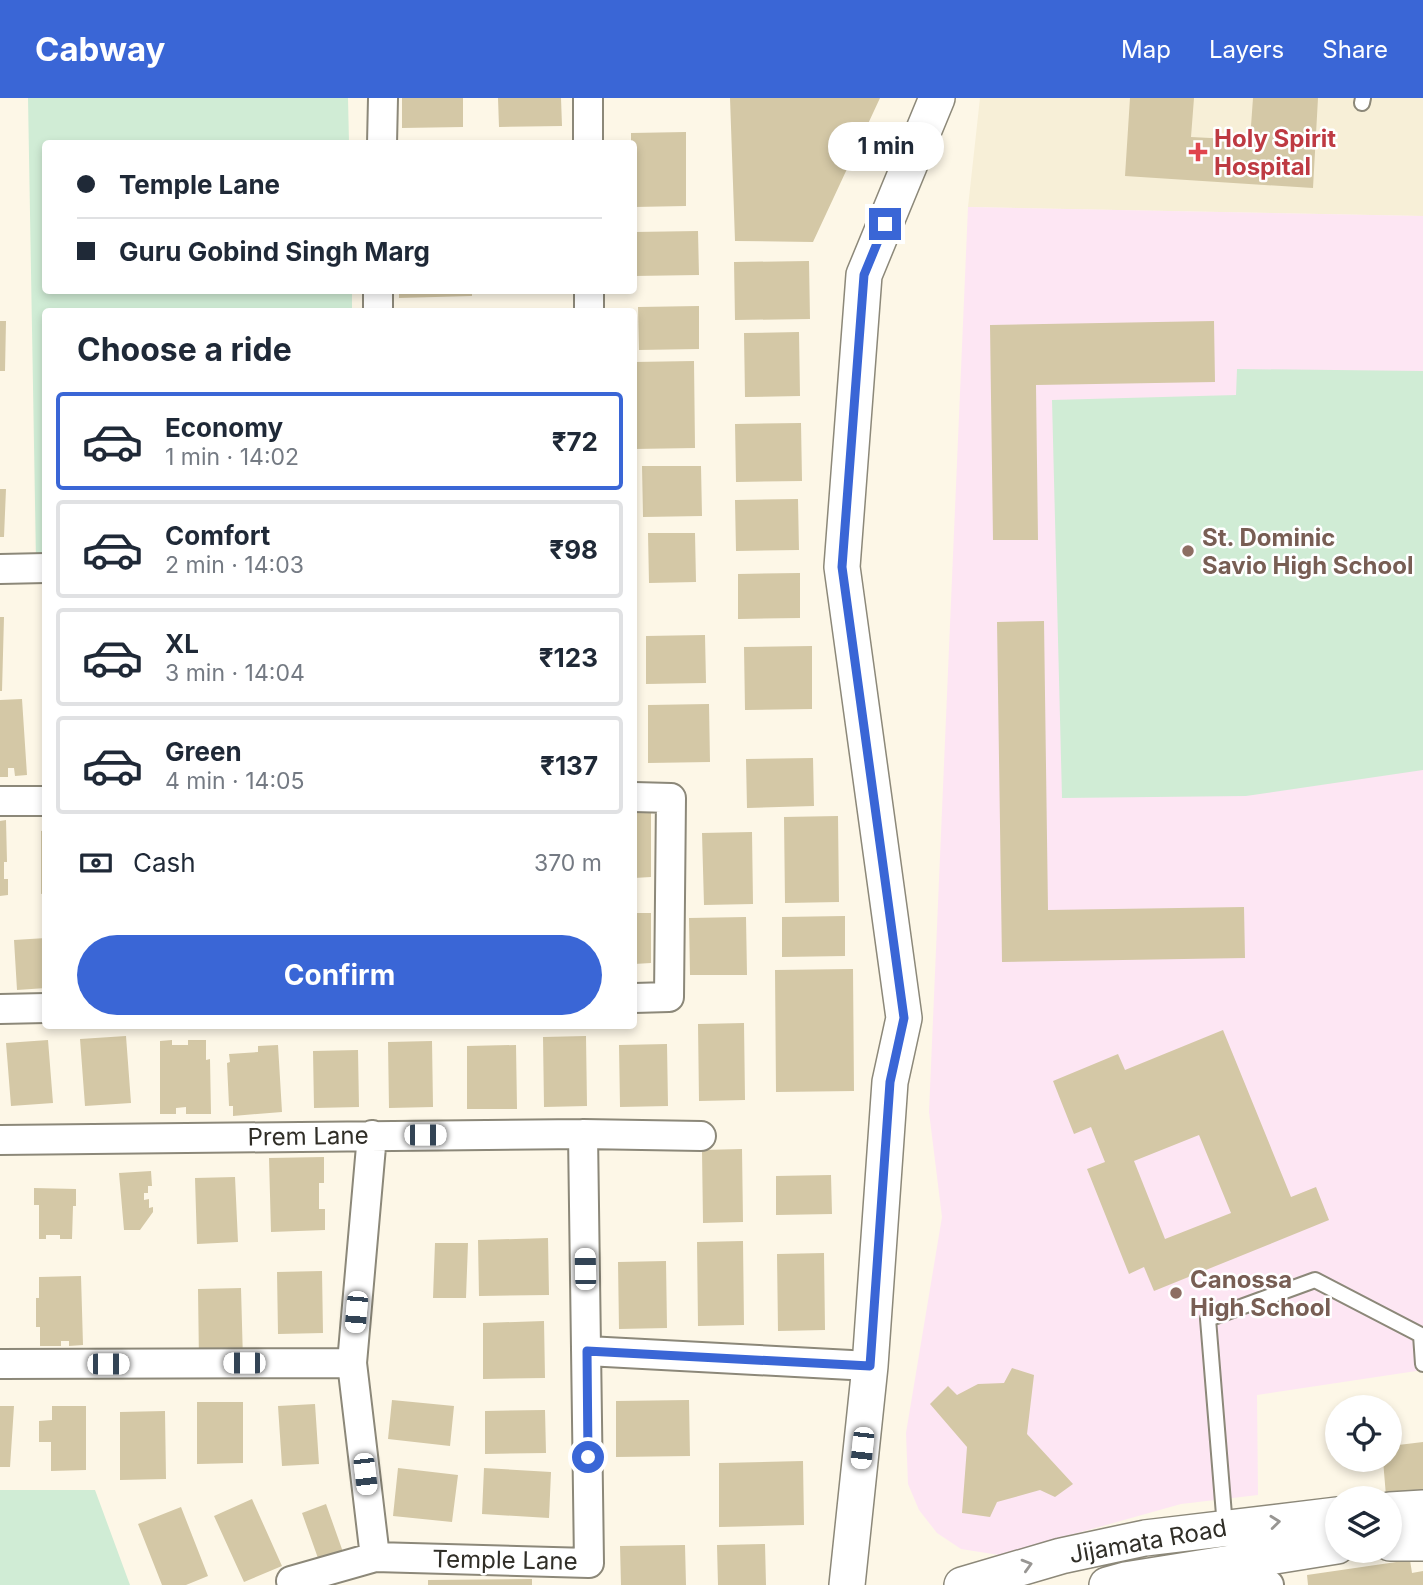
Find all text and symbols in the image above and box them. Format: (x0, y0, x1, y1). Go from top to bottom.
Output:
text: Cabway (35, 29, 165, 69)
text: Map (1121, 35, 1171, 64)
text: Layers (1209, 35, 1284, 64)
text: Share (1322, 35, 1388, 64)
callout: 1 min (827, 122, 943, 172)
place label: Holy Spirit Hospital (1214, 124, 1336, 181)
text: 1 min (858, 132, 914, 160)
marker: Holy Spirit Hospital (1188, 142, 1208, 162)
text: Temple Lane (119, 169, 280, 200)
route end (869, 208, 901, 240)
text: Guru Gobind Singh Marg (119, 236, 430, 267)
text: Choose a ride (77, 330, 292, 369)
icon: car (81, 410, 144, 473)
text: Economy (165, 412, 283, 443)
text: ₹72 (552, 426, 598, 457)
text: 1 min · 14:02 (165, 443, 299, 471)
icon: car (81, 518, 144, 581)
text: Comfort (165, 520, 270, 551)
place label: St. Dominic Savio High School (1202, 523, 1413, 580)
text: ₹98 (549, 534, 598, 565)
marker: St. Dominic Savio High School (1180, 543, 1196, 559)
text: 2 min · 14:03 (165, 551, 304, 579)
icon: car (81, 626, 144, 689)
text: XL (165, 628, 199, 659)
text: ₹123 (539, 642, 598, 673)
text: 3 min · 14:04 (165, 659, 305, 687)
icon: car (81, 734, 144, 797)
text: Green (165, 736, 242, 767)
text: ₹137 (540, 750, 598, 781)
text: 4 min · 14:05 (165, 767, 305, 795)
icon: cash (77, 844, 115, 882)
text: Cash (133, 847, 196, 878)
text: 370 m (534, 849, 602, 877)
button: Confirm (77, 935, 602, 1015)
street label: Prem Lane (247, 1120, 369, 1152)
car (405, 1125, 447, 1146)
car (575, 1248, 596, 1290)
place label: Canossa High School (1190, 1265, 1331, 1322)
marker: Canossa High School (1168, 1285, 1184, 1301)
car (344, 1290, 369, 1334)
car (224, 1353, 266, 1374)
car (88, 1354, 130, 1375)
map controls (1325, 1395, 1402, 1563)
button: locate (1325, 1395, 1402, 1472)
car (850, 1426, 875, 1470)
route start (572, 1441, 604, 1473)
car (353, 1452, 378, 1496)
button: layers (1325, 1486, 1402, 1563)
street label: Jijamata Road (1067, 1513, 1229, 1569)
one-way arrow (1270, 1515, 1281, 1530)
street label: Temple Lane (432, 1544, 578, 1576)
one-way arrow (1021, 1559, 1033, 1573)

